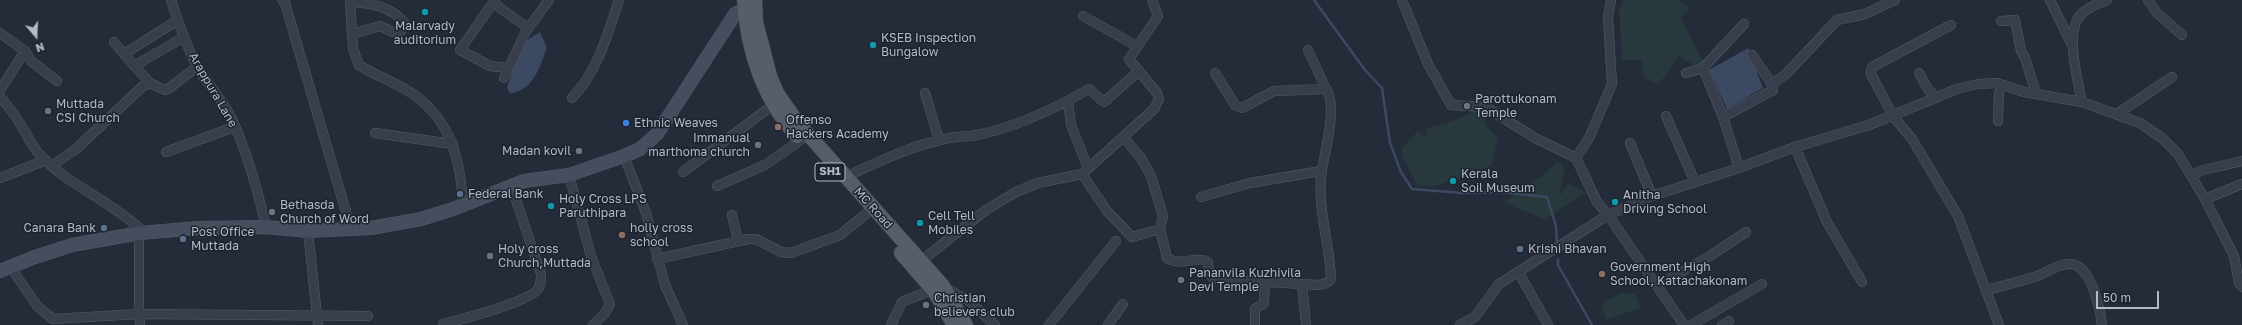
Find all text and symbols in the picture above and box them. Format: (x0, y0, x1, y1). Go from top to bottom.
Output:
marker: Malarvady auditorium (420, 7, 430, 17)
north arrow (16, 16, 56, 56)
place label: Malarvady auditorium (394, 19, 456, 47)
place label: KSEB Inspection Bungalow (881, 31, 976, 59)
text: N (34, 40, 46, 55)
marker: KSEB Inspection Bungalow (868, 40, 878, 50)
street label: Arappura Lane (186, 50, 240, 130)
place label: Parottukonam Temple (1475, 92, 1557, 120)
place label: Muttada CSI Church (56, 97, 120, 125)
marker: Parottukonam Temple (1462, 101, 1472, 111)
marker: Muttada CSI Church (43, 106, 53, 116)
place label: Offenso Hackers Academy (786, 113, 889, 141)
place label: Ethnic Weaves (634, 116, 718, 130)
marker: Ethnic Weaves (621, 118, 631, 128)
marker: Offenso Hackers Academy (773, 122, 783, 132)
place label: Immanual marthoma church (648, 131, 750, 159)
marker: Immanual marthoma church (753, 140, 763, 150)
place label: Madan kovil (502, 144, 571, 158)
marker: Madan kovil (574, 146, 584, 156)
road number: SH1 (815, 163, 845, 181)
place label: Kerala Soil Museum (1461, 167, 1535, 195)
marker: Kerala Soil Museum (1448, 176, 1458, 186)
street label: MC Road (851, 184, 895, 232)
place label: Federal Bank (468, 187, 543, 201)
place label: Anitha Driving School (1623, 188, 1707, 216)
marker: Federal Bank (455, 189, 465, 199)
place label: Holy Cross LPS Paruthipara (559, 192, 647, 220)
marker: Anitha Driving School (1610, 197, 1620, 207)
place label: Bethasda Church of Word (280, 198, 369, 226)
marker: Holy Cross LPS Paruthipara (546, 201, 556, 211)
marker: Bethasda Church of Word (267, 207, 277, 217)
place label: Cell Tell Mobiles (928, 209, 975, 237)
marker: Cell Tell Mobiles (915, 218, 925, 228)
place label: Canara Bank (24, 221, 96, 235)
place label: holly cross school (630, 221, 693, 249)
marker: Canara Bank (99, 223, 109, 233)
place label: Post Office Muttada (191, 225, 255, 253)
marker: holly cross school (617, 230, 627, 240)
marker: Post Office Muttada (178, 234, 188, 244)
place label: Holy cross Church,Muttada (498, 242, 591, 270)
place label: Krishi Bhavan (1528, 242, 1607, 256)
marker: Krishi Bhavan (1515, 244, 1525, 254)
marker: Holy cross Church,Muttada (485, 251, 495, 261)
place label: Government High School, Kattachakonam (1610, 260, 1747, 288)
place label: Pananvila Kuzhivila Devi Temple (1189, 266, 1301, 294)
marker: Government High School, Kattachakonam (1597, 269, 1607, 279)
marker: Pananvila Kuzhivila Devi Temple (1176, 275, 1186, 285)
scale bar (2098, 283, 2161, 309)
text: 50 m (2103, 290, 2131, 305)
place label: Christian believers club (934, 291, 1015, 319)
marker: Christian believers club (921, 300, 931, 310)

